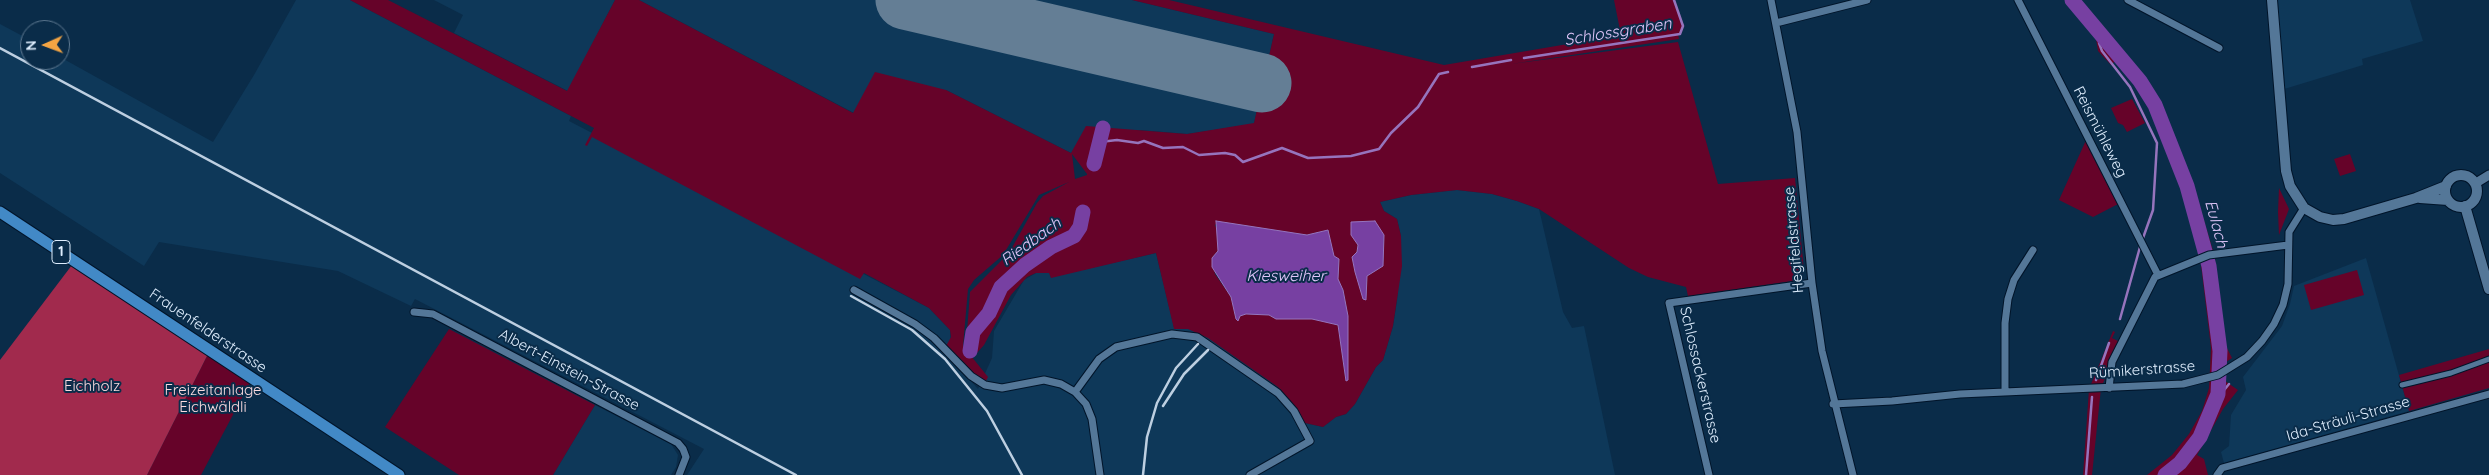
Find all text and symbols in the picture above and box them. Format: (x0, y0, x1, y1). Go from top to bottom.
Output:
water label: Schlossgraben (1563, 14, 1673, 50)
north arrow (20, 20, 70, 70)
text: N (22, 40, 40, 51)
street label: Reismühleweg (2069, 83, 2131, 181)
street label: Hegifeldstrasse (1780, 186, 1808, 294)
water label: Eulach (2200, 198, 2232, 250)
water label: Riedbach (997, 214, 1065, 270)
road number: 1 (52, 240, 70, 264)
water label: Kiesweiher (1246, 266, 1326, 286)
street label: Frauenfelderstrasse (146, 285, 270, 377)
street label: Schlossackerstrasse (1676, 305, 1724, 445)
street label: Albert-Einstein-Strasse (496, 325, 642, 415)
street label: Rümikerstrasse (2088, 357, 2196, 383)
park label: Eichholz (64, 377, 120, 395)
park label: Freizeitanlage Eichwäldli (164, 381, 262, 416)
street label: Ida-Sträuli-Strasse (2284, 393, 2412, 445)

